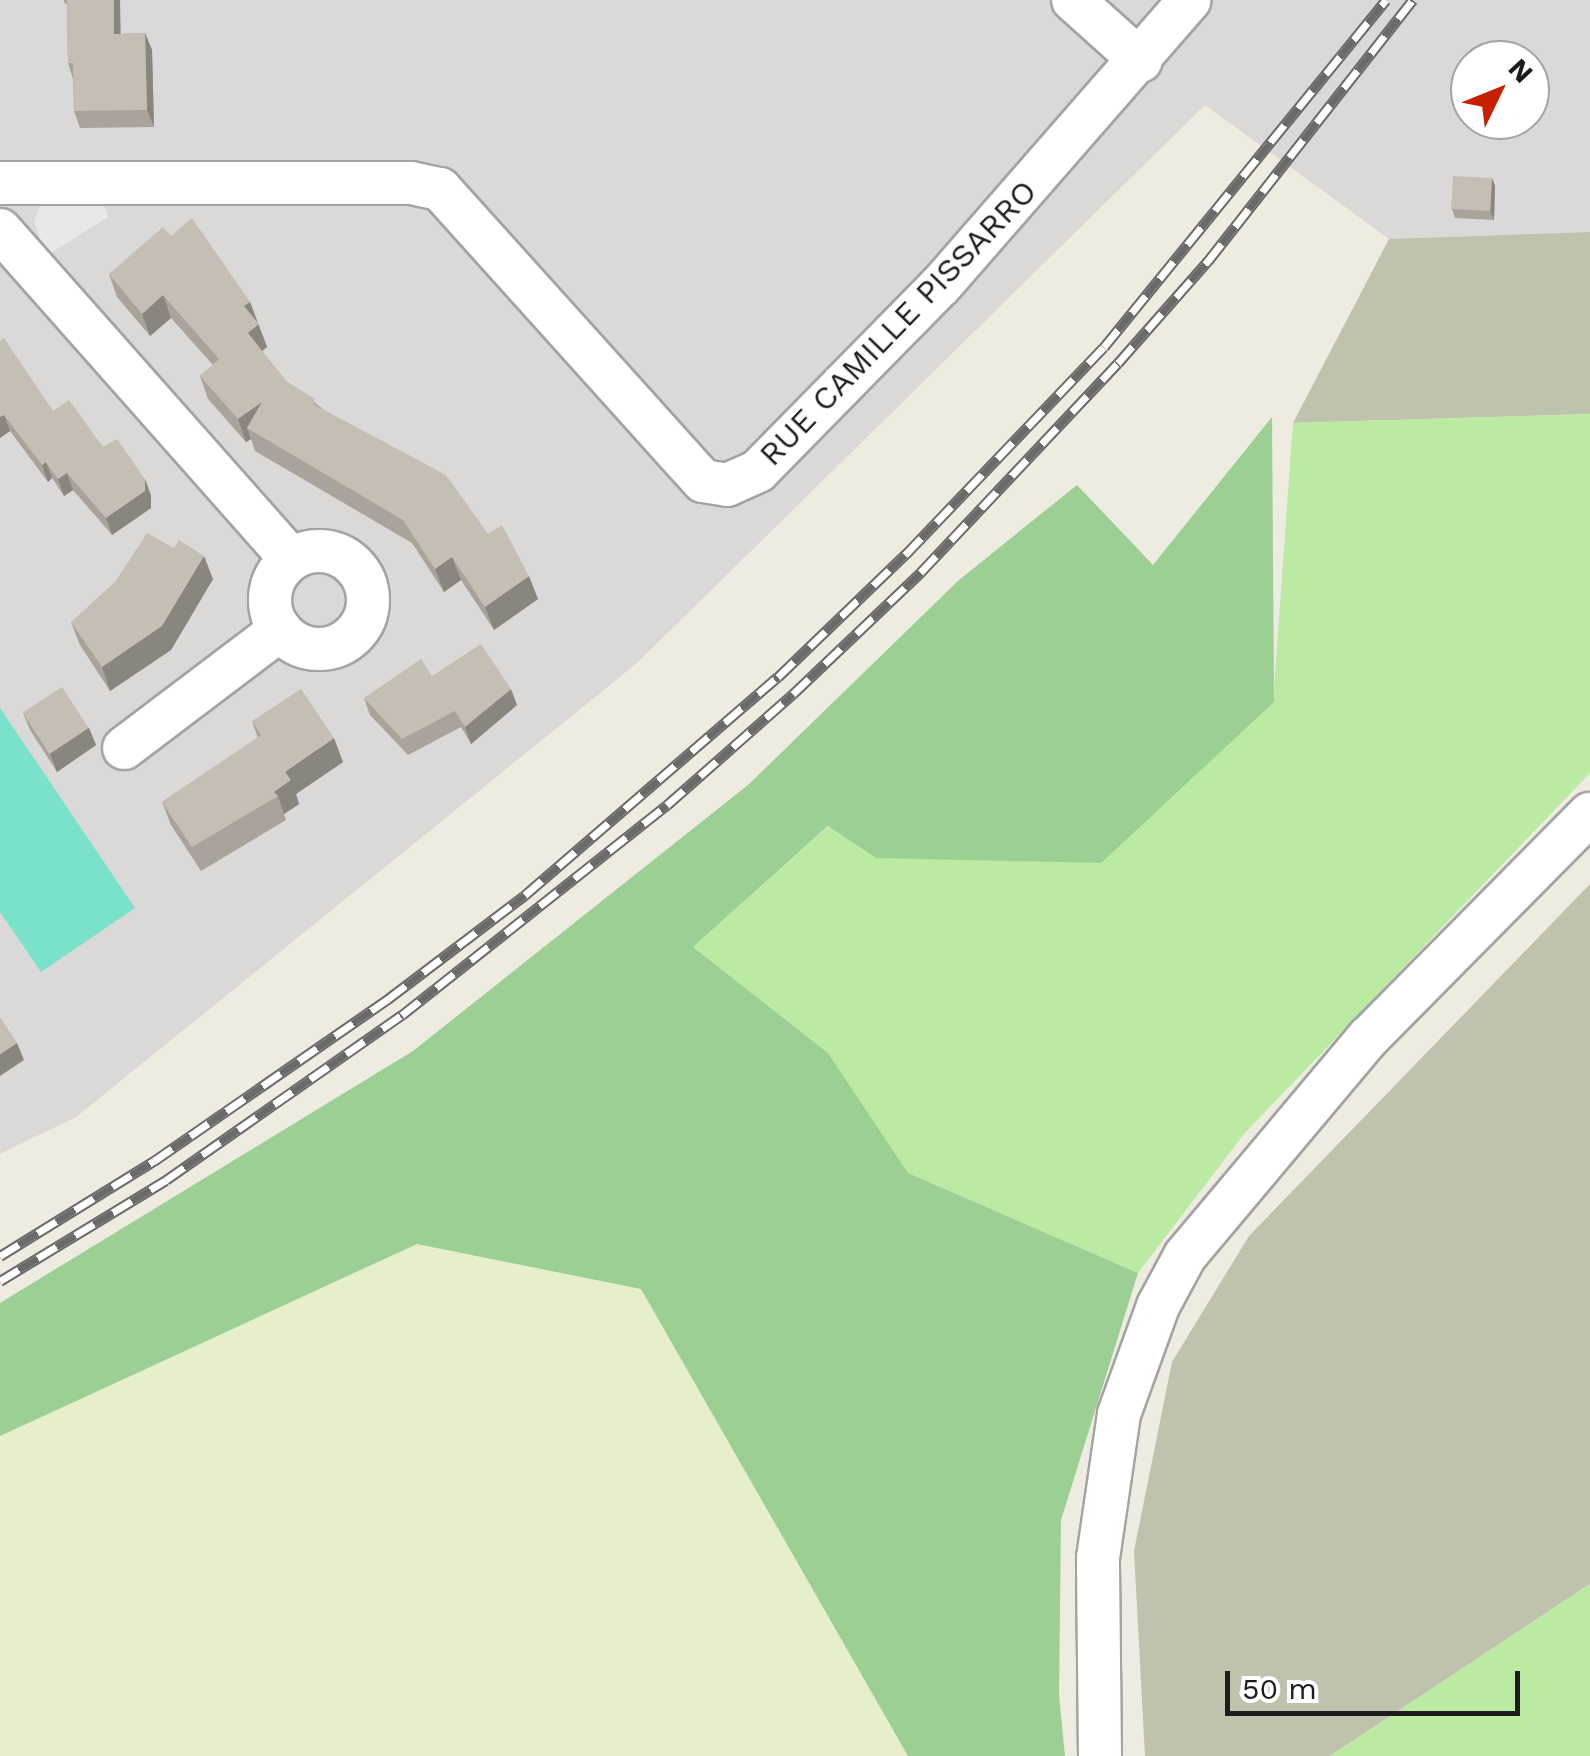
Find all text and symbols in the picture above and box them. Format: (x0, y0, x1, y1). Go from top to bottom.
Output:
north arrow (1450, 40, 1550, 140)
text: N (1502, 52, 1540, 89)
street label: RUE CAMILLE PISSARRO (752, 172, 1044, 474)
scale bar (1230, 1651, 1525, 1713)
text: 50 m (1242, 1671, 1317, 1706)

